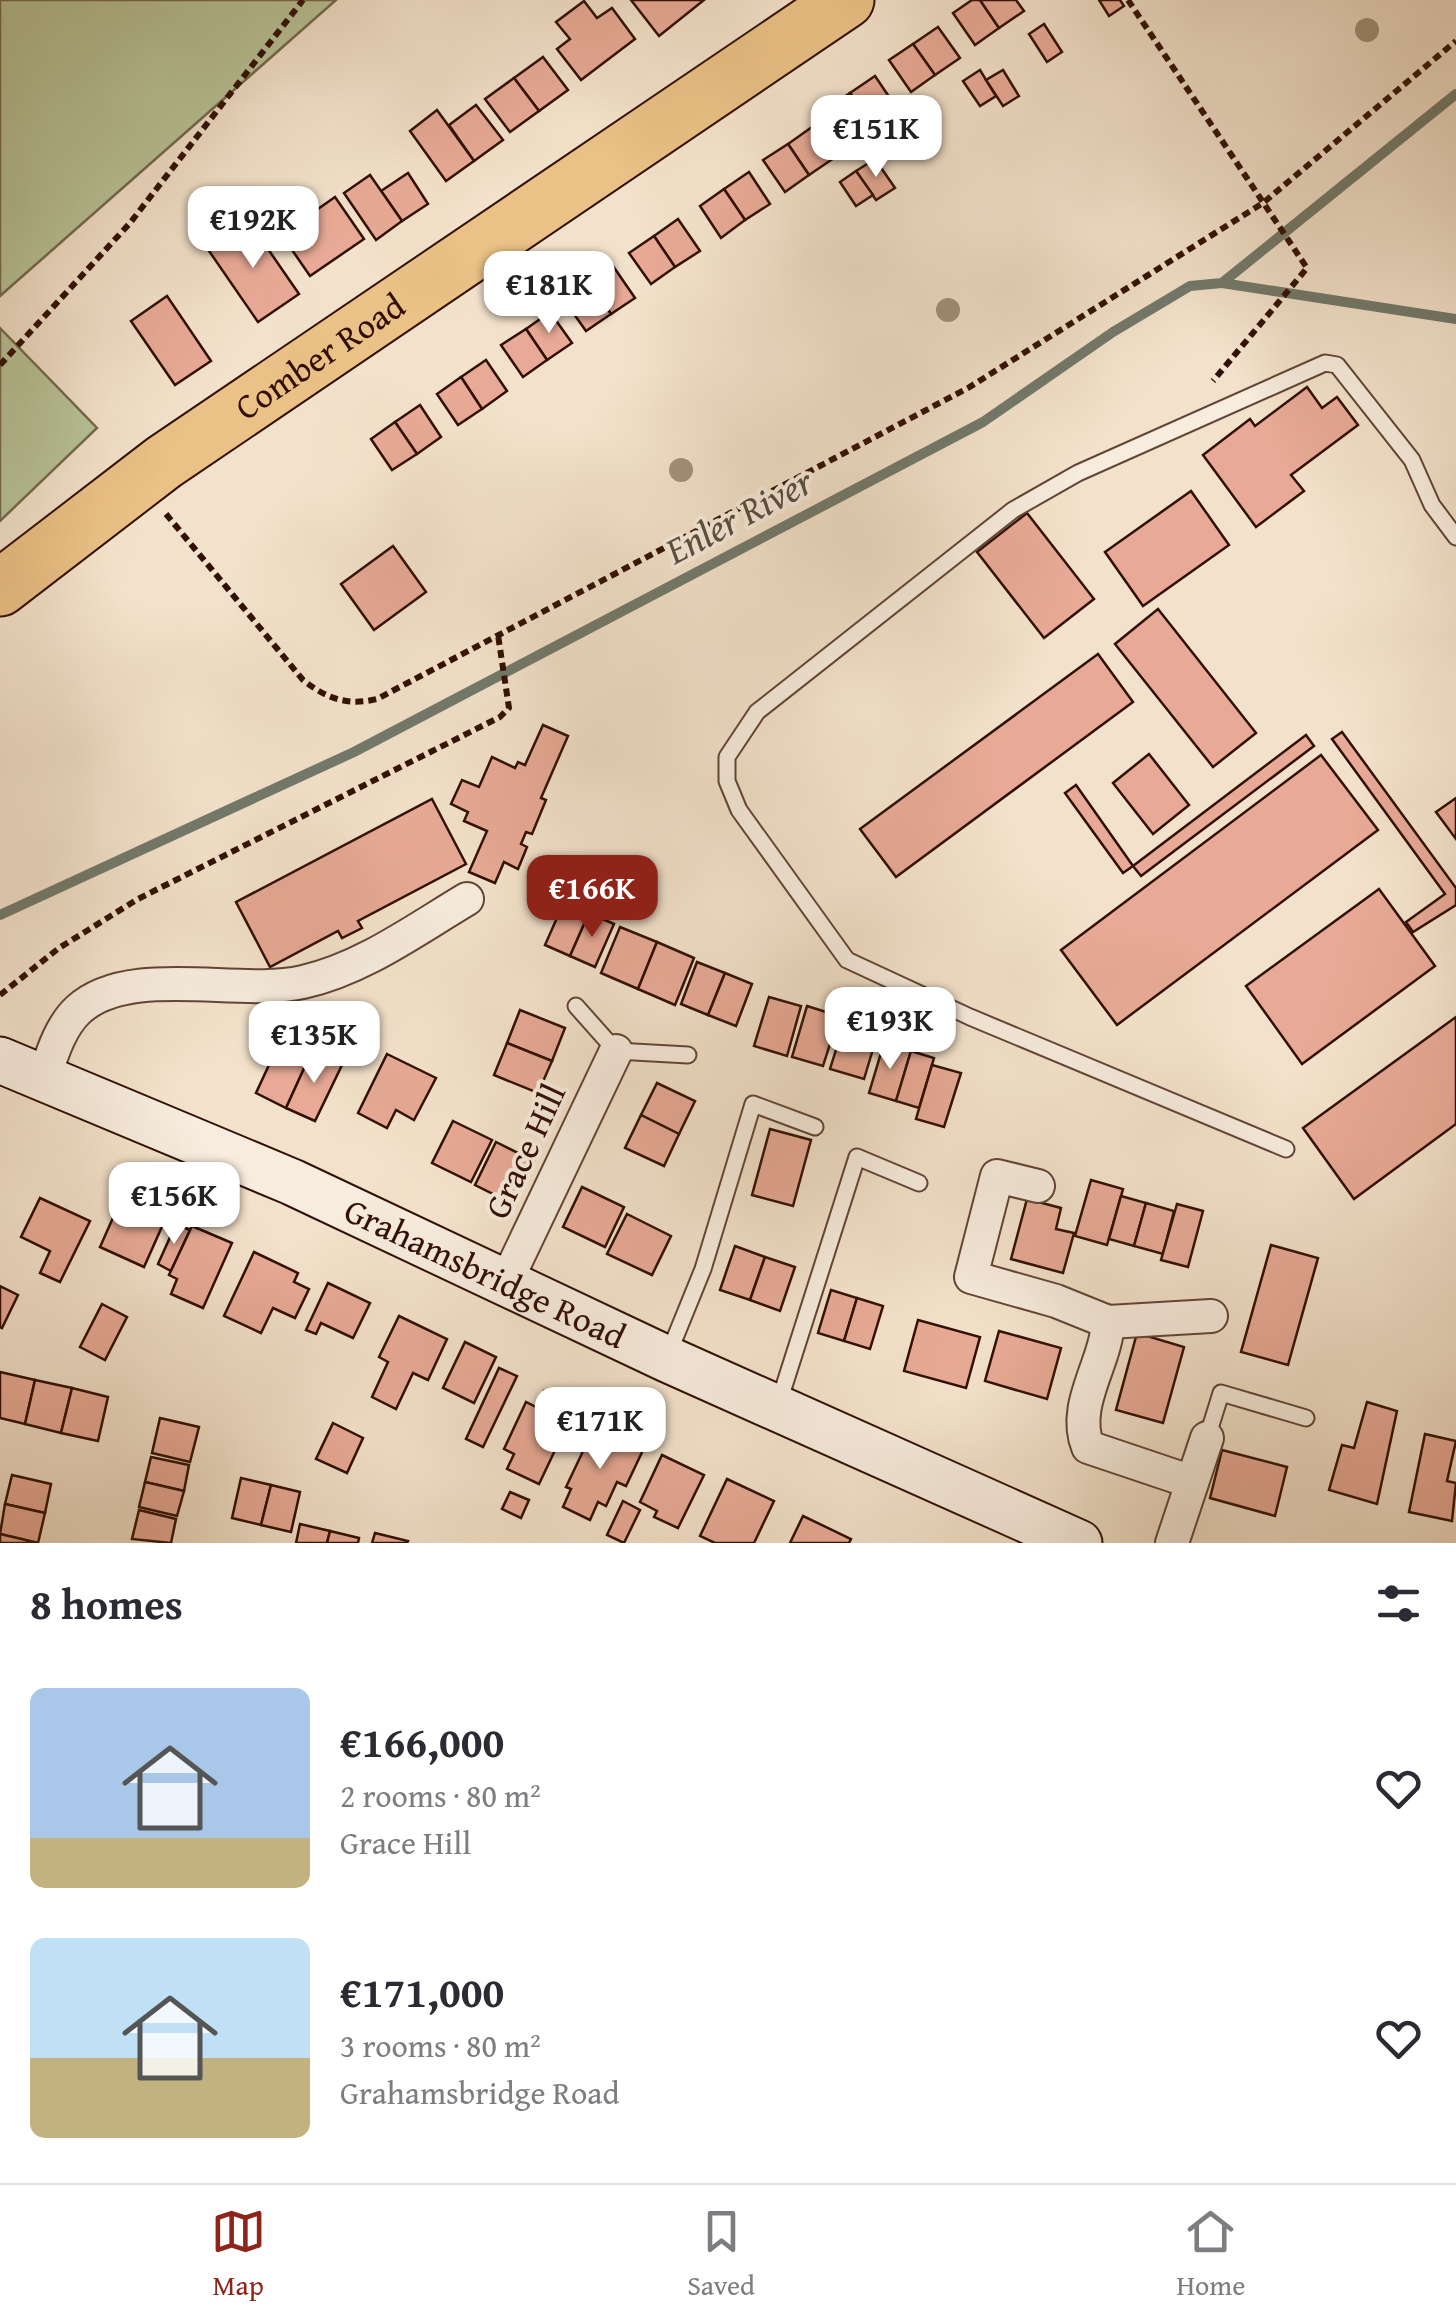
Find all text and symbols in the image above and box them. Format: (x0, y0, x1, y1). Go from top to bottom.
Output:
pin: €151K (806, 95, 946, 180)
text: €151K (833, 104, 919, 151)
pin: €192K (183, 186, 323, 271)
text: €192K (210, 195, 296, 242)
pin: €181K (479, 251, 619, 336)
text: €181K (506, 260, 592, 307)
street label: Comber Road (224, 280, 415, 432)
water label: Enler River (654, 452, 824, 578)
pin: €166K (522, 855, 662, 940)
text: €166K (549, 864, 635, 911)
pin: €193K (820, 987, 960, 1072)
text: €193K (847, 996, 933, 1043)
pin: €135K (244, 1001, 384, 1086)
text: €135K (271, 1010, 357, 1057)
street label: Grace Hill (471, 1075, 578, 1227)
pin: €156K (104, 1162, 244, 1247)
text: €156K (131, 1171, 217, 1218)
street label: Grahamsbridge Road (336, 1184, 635, 1361)
pin: €171K (530, 1387, 670, 1472)
text: €171K (557, 1396, 643, 1443)
text: 8 homes (30, 1573, 183, 1634)
icon: filters (1371, 1576, 1426, 1631)
text: €166,000 (340, 1711, 504, 1772)
icon: home (110, 1728, 230, 1848)
icon: heart (1371, 1761, 1426, 1816)
text: 2 rooms · 80 m² (340, 1772, 541, 1819)
text: Grace Hill (340, 1819, 471, 1866)
text: €171,000 (340, 1961, 504, 2022)
icon: home (110, 1978, 230, 2098)
icon: heart (1371, 2011, 1426, 2066)
text: 3 rooms · 80 m² (340, 2022, 541, 2069)
text: Grahamsbridge Road (340, 2069, 620, 2116)
tab: Map (211, 2204, 266, 2305)
tab: Saved (687, 2204, 755, 2305)
tab: Home (1176, 2204, 1245, 2305)

